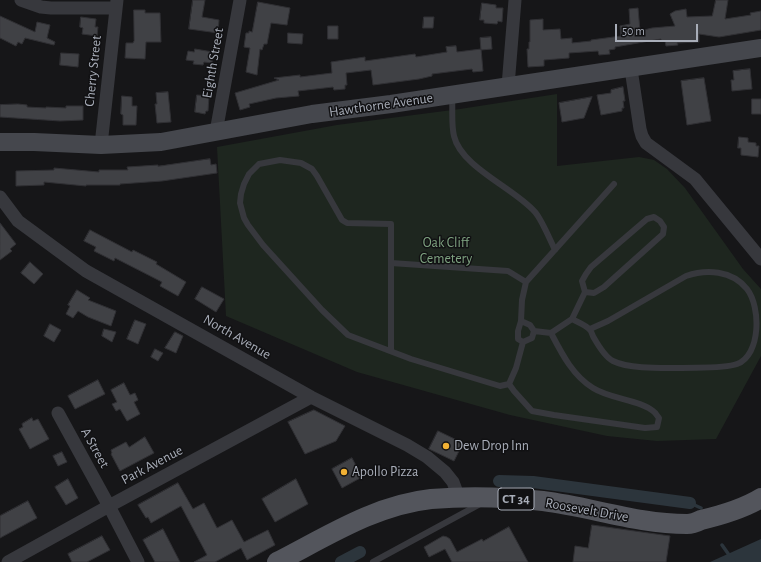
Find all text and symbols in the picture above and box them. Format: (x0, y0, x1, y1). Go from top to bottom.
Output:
scale bar (617, 16, 700, 42)
text: 50 m (622, 25, 645, 37)
street label: Eighth Street (199, 26, 227, 100)
street label: Cherry Street (81, 35, 105, 107)
street label: Hawthorne Avenue (328, 89, 434, 121)
park label: Oak Cliff Cemetery (420, 235, 472, 268)
street label: North Avenue (200, 311, 274, 363)
street label: A Street (77, 425, 113, 471)
place label: Dew Drop Inn (454, 438, 529, 454)
marker: Dew Drop Inn (441, 441, 451, 451)
street label: Park Avenue (118, 442, 186, 488)
place label: Apollo Pizza (352, 464, 419, 480)
marker: Apollo Pizza (339, 467, 349, 477)
road number: CT 34 (498, 488, 534, 510)
street label: Roosevelt Drive (544, 494, 630, 526)

